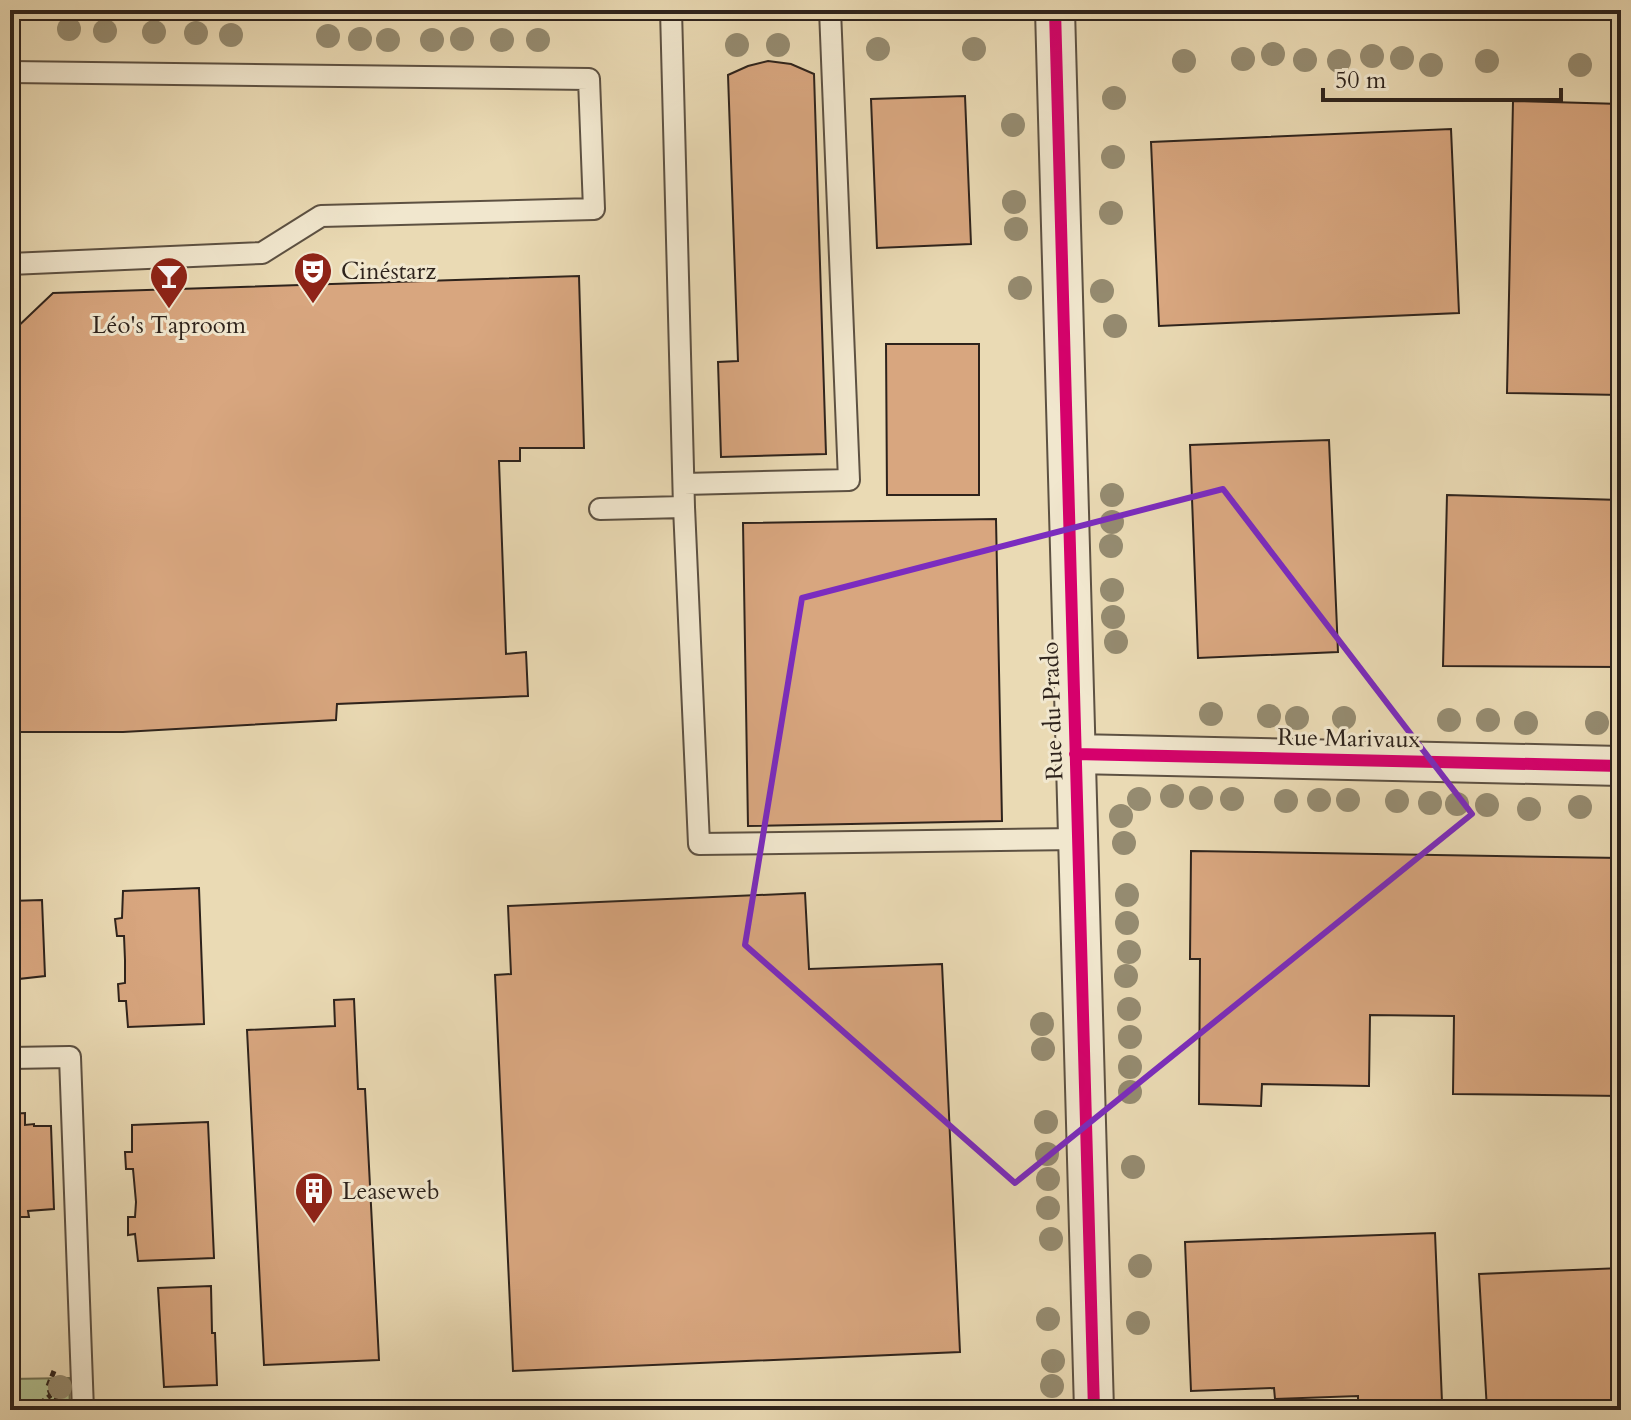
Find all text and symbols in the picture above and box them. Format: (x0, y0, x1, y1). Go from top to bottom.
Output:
scale bar (1323, 52, 1561, 102)
text: 50 m (1335, 64, 1387, 97)
theatre icon: Cinéstarz (292, 250, 334, 305)
bar icon: Léo's Taproom (148, 255, 190, 310)
place label: Cinéstarz (341, 255, 436, 288)
place label: Léo's Taproom (92, 309, 247, 342)
street label: Rue du Prado (1034, 641, 1071, 781)
street label: Rue Marivaux (1277, 721, 1421, 756)
building icon: Leaseweb (293, 1170, 335, 1225)
place label: Leaseweb (342, 1175, 440, 1208)

